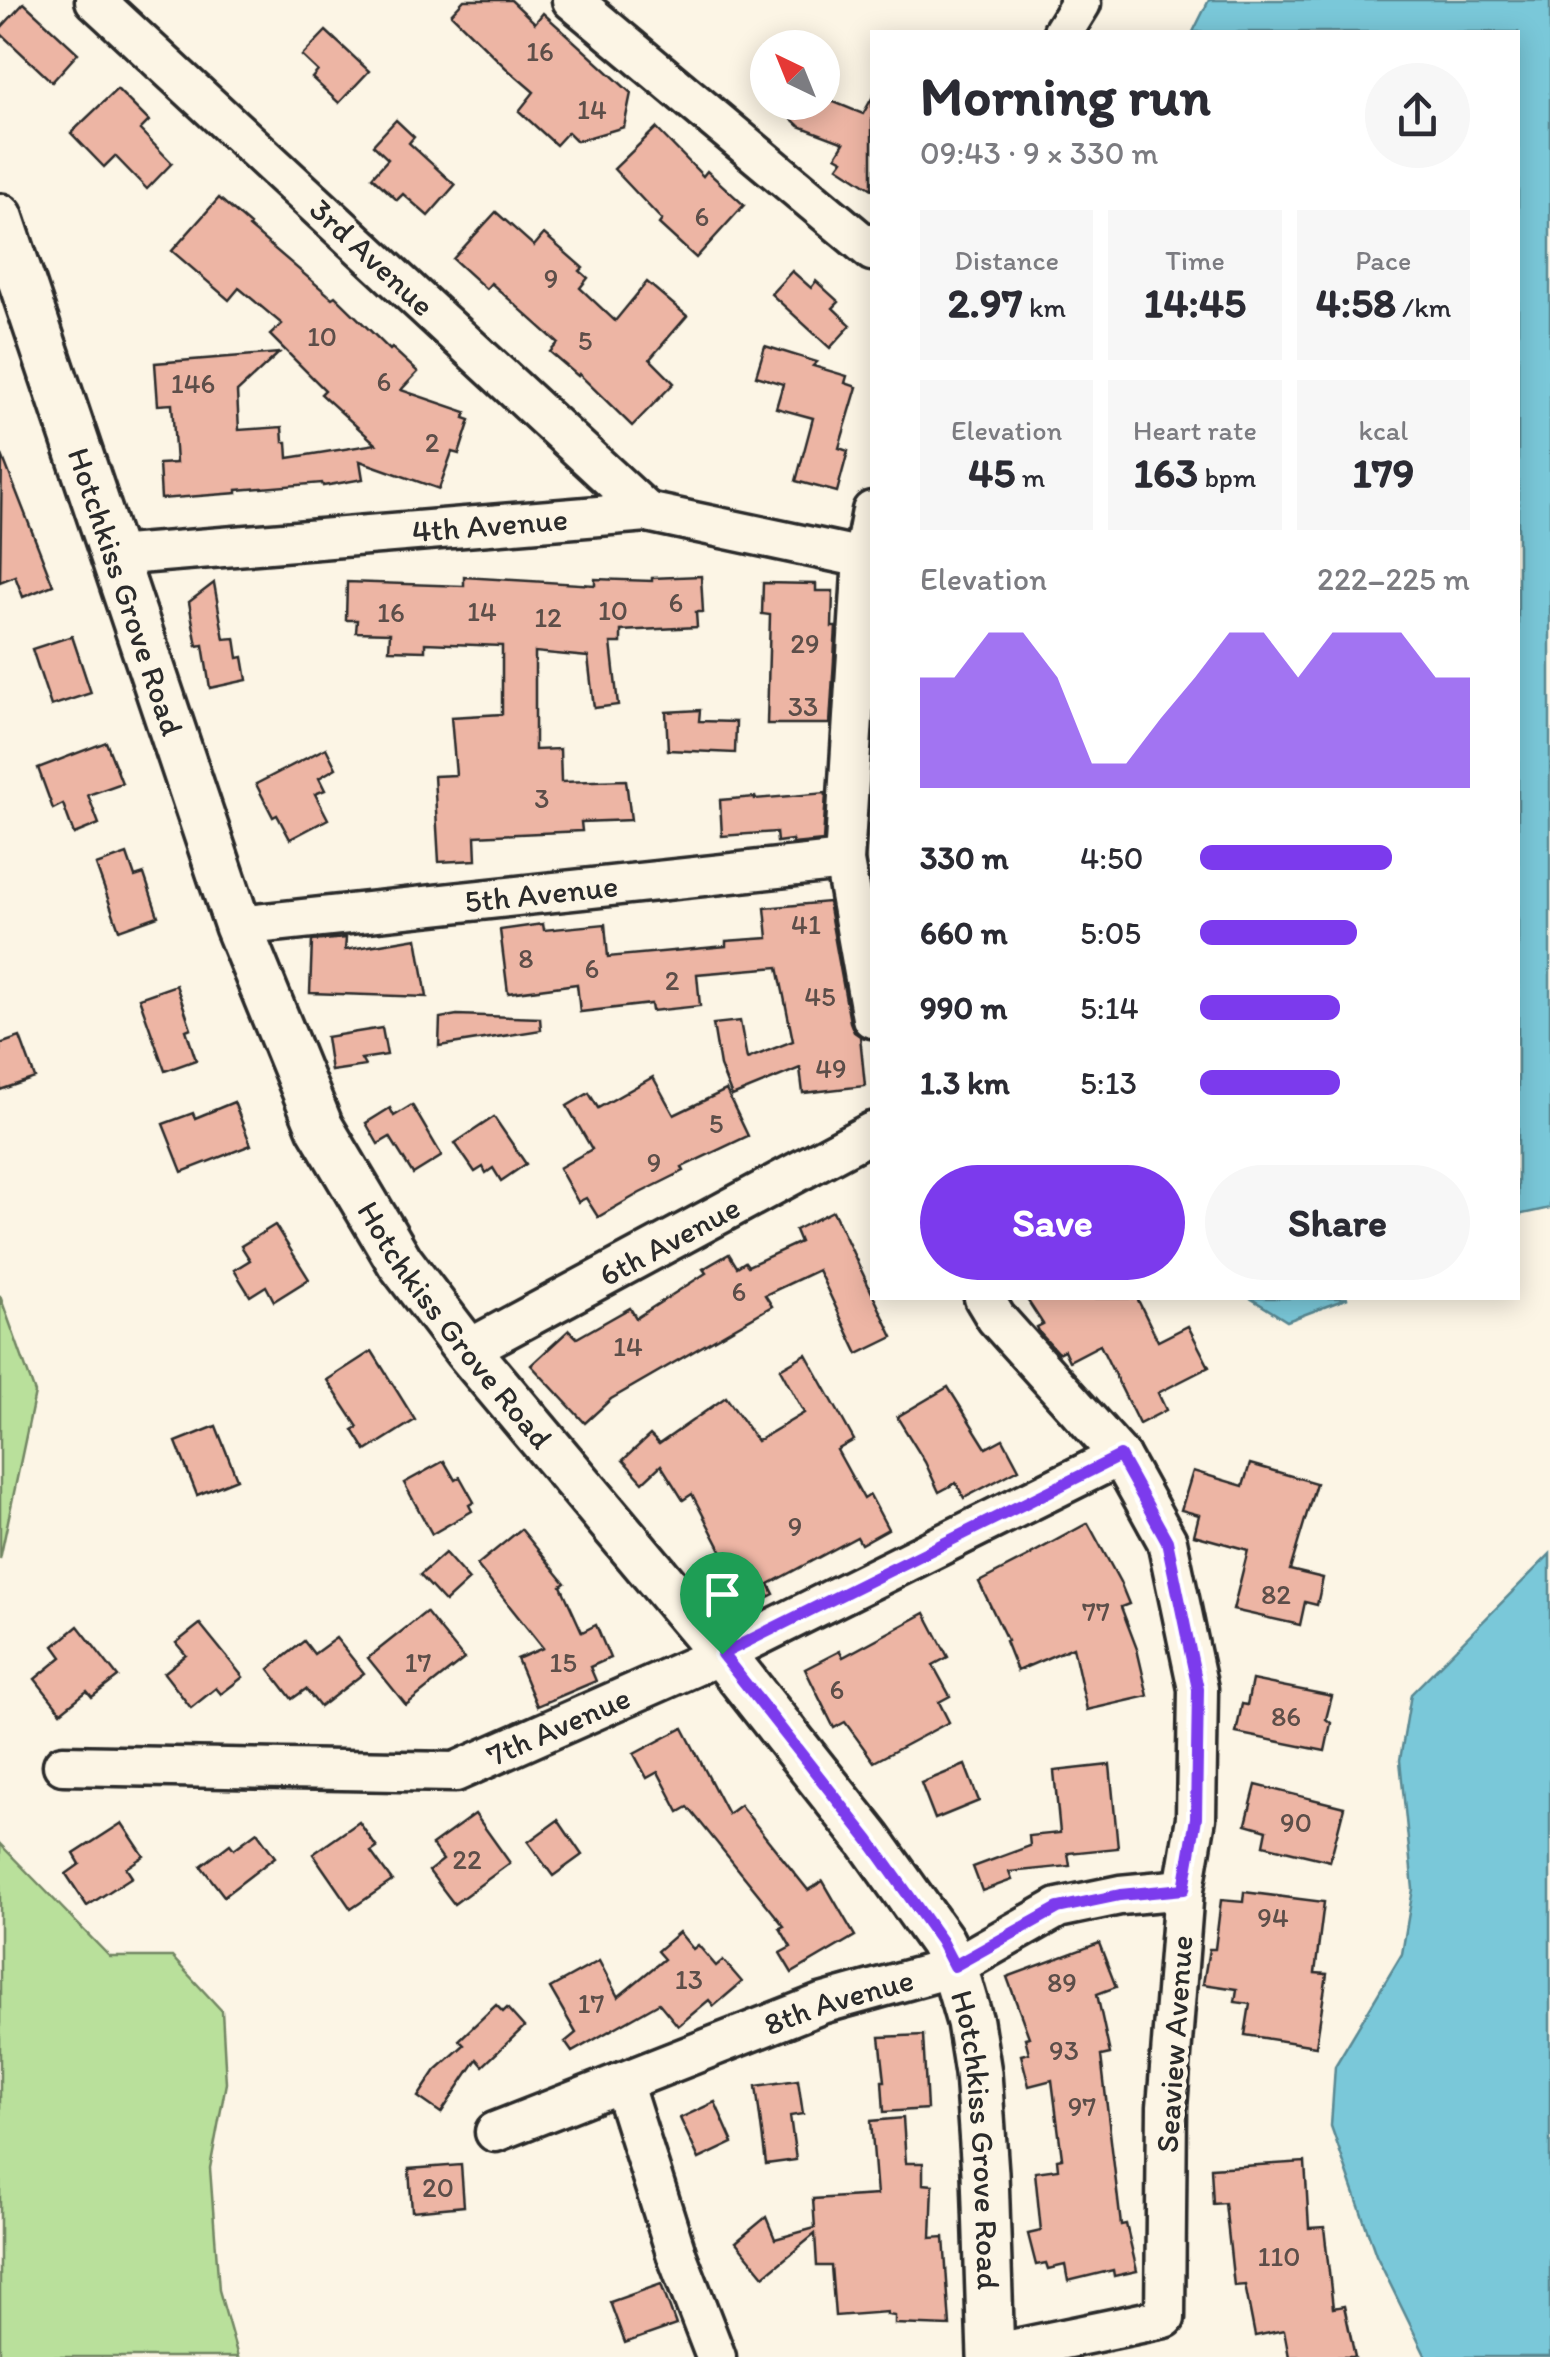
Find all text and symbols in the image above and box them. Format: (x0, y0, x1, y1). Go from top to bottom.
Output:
north arrow (750, 30, 840, 120)
map controls (750, 30, 840, 120)
house number: 16 (526, 34, 554, 68)
text: Morning run (920, 63, 1211, 129)
button: share (1365, 63, 1470, 168)
house number: 14 (577, 92, 607, 126)
text: 09:43 · 9 × 330 m (920, 134, 1159, 172)
street label: 3rd Avenue (302, 190, 442, 324)
house number: 6 (695, 199, 709, 233)
text: Distance (954, 243, 1059, 277)
text: Time (1165, 243, 1225, 277)
text: Pace (1355, 243, 1411, 277)
house number: 9 (544, 261, 558, 295)
text: 2.97 (947, 277, 1023, 328)
text: 14:45 (1144, 277, 1246, 328)
text: 4:58 (1315, 277, 1396, 328)
text: km (1023, 290, 1066, 324)
text: /km (1396, 290, 1451, 324)
house number: 10 (307, 319, 337, 353)
house number: 5 (578, 323, 592, 357)
house number: 6 (377, 364, 391, 398)
house number: 146 (171, 366, 215, 400)
text: Elevation (951, 413, 1062, 447)
text: Heart rate (1133, 413, 1257, 447)
text: kcal (1358, 413, 1408, 447)
house number: 2 (425, 425, 440, 459)
street label: Hotchkiss Grove Road (60, 443, 192, 740)
text: 45 (968, 447, 1015, 498)
text: 163 (1134, 447, 1198, 498)
text: 179 (1352, 447, 1414, 498)
text: m (1015, 460, 1045, 494)
text: bpm (1198, 460, 1256, 494)
street label: 4th Avenue (410, 500, 569, 550)
text: Elevation (920, 560, 1047, 598)
text: 222–225 m (1317, 560, 1470, 598)
house number: 6 (669, 585, 683, 619)
house number: 10 (598, 593, 628, 627)
house number: 14 (467, 594, 497, 628)
house number: 16 (377, 595, 405, 629)
house number: 12 (534, 600, 562, 634)
house number: 29 (790, 626, 820, 660)
house number: 33 (788, 689, 818, 723)
house number: 3 (534, 781, 550, 815)
text: 330 m (920, 839, 1009, 877)
text: 4:50 (1080, 839, 1144, 877)
street label: 5th Avenue (463, 866, 620, 921)
house number: 41 (791, 907, 821, 941)
text: 660 m (920, 914, 1008, 952)
text: 5:05 (1080, 914, 1141, 952)
house number: 8 (518, 941, 534, 975)
house number: 6 (585, 951, 599, 985)
house number: 2 (665, 963, 680, 997)
house number: 45 (804, 979, 836, 1013)
text: 990 m (920, 989, 1007, 1027)
text: 5:14 (1080, 989, 1139, 1027)
house number: 49 (815, 1051, 847, 1085)
text: 1.3 km (920, 1064, 1010, 1102)
text: 5:13 (1080, 1064, 1137, 1102)
house number: 5 (709, 1106, 723, 1140)
house number: 9 (647, 1145, 661, 1179)
button: Save (920, 1165, 1185, 1280)
button: Share (1205, 1165, 1470, 1280)
street label: 6th Avenue (594, 1188, 746, 1294)
street label: Hotchkiss Grove Road (349, 1194, 561, 1457)
house number: 6 (732, 1274, 746, 1308)
house number: 14 (613, 1329, 643, 1363)
house number: 9 (788, 1509, 802, 1543)
pin (680, 1552, 765, 1655)
icon: arrive (695, 1567, 750, 1622)
house number: 82 (1261, 1577, 1291, 1611)
house number: 77 (1082, 1594, 1110, 1628)
house number: 17 (405, 1645, 432, 1679)
house number: 15 (549, 1645, 577, 1679)
house number: 6 (830, 1672, 844, 1706)
street label: 7th Avenue (481, 1678, 636, 1775)
house number: 86 (1271, 1699, 1301, 1733)
house number: 90 (1280, 1805, 1312, 1839)
house number: 22 (452, 1842, 482, 1876)
house number: 94 (1257, 1900, 1289, 1934)
street label: Seaview Avenue (1147, 1934, 1201, 2154)
street label: 8th Avenue (759, 1960, 918, 2043)
house number: 13 (675, 1962, 703, 1996)
house number: 89 (1047, 1965, 1077, 1999)
house number: 17 (578, 1986, 605, 2020)
street label: Hotchkiss Grove Road (943, 1986, 1008, 2291)
house number: 93 (1049, 2033, 1079, 2067)
house number: 97 (1068, 2089, 1096, 2123)
house number: 20 (422, 2170, 454, 2204)
house number: 110 (1257, 2239, 1301, 2273)

